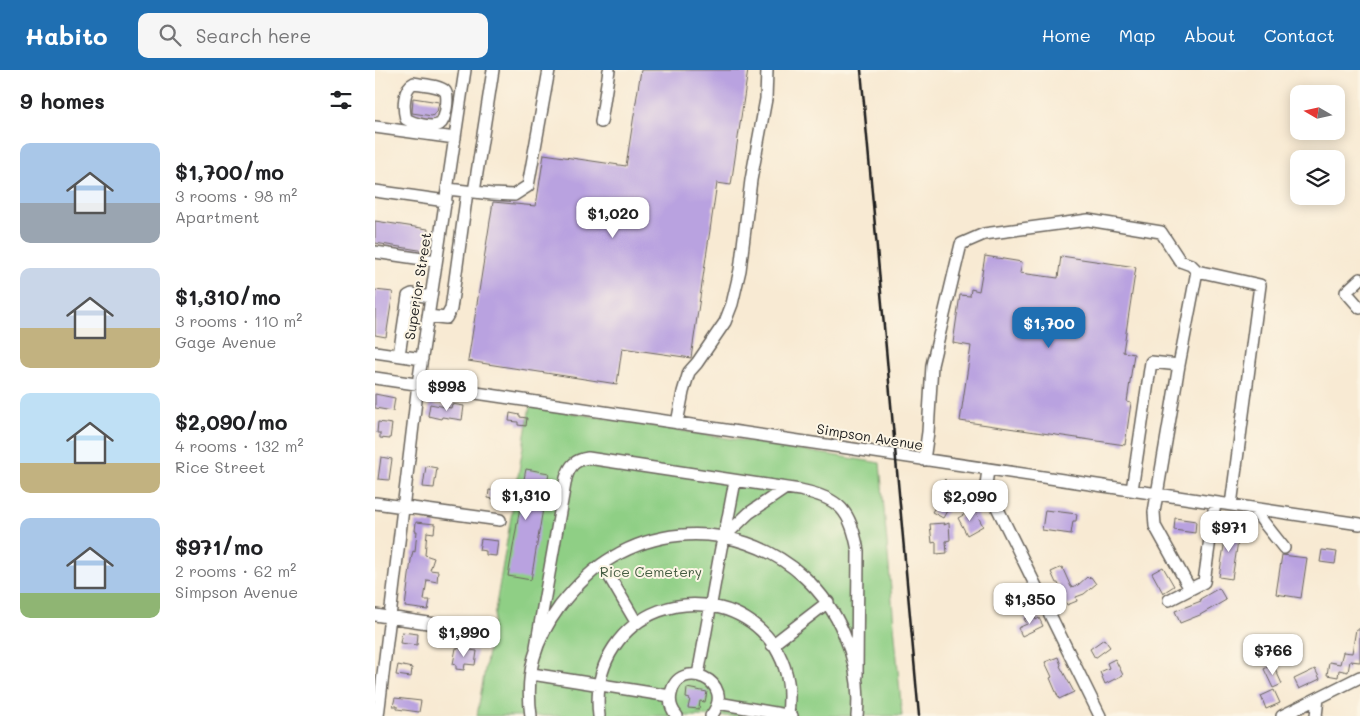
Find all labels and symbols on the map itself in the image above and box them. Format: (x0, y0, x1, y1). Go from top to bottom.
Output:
north arrow (1290, 85, 1345, 140)
pin: $1,020 (572, 196, 654, 239)
street label: Superior Street (400, 231, 435, 341)
pin: $1,700 (1008, 306, 1090, 349)
pin: $998 (417, 370, 477, 412)
street label: Simpson Avenue (815, 419, 925, 454)
pin: $1,310 (485, 478, 567, 521)
pin: $2,090 (929, 480, 1011, 522)
pin: $971 (1199, 510, 1259, 553)
park label: Rice Cemetery (600, 562, 702, 581)
pin: $1,350 (989, 582, 1071, 625)
pin: $1,990 (423, 616, 505, 658)
pin: $766 (1243, 634, 1303, 676)

